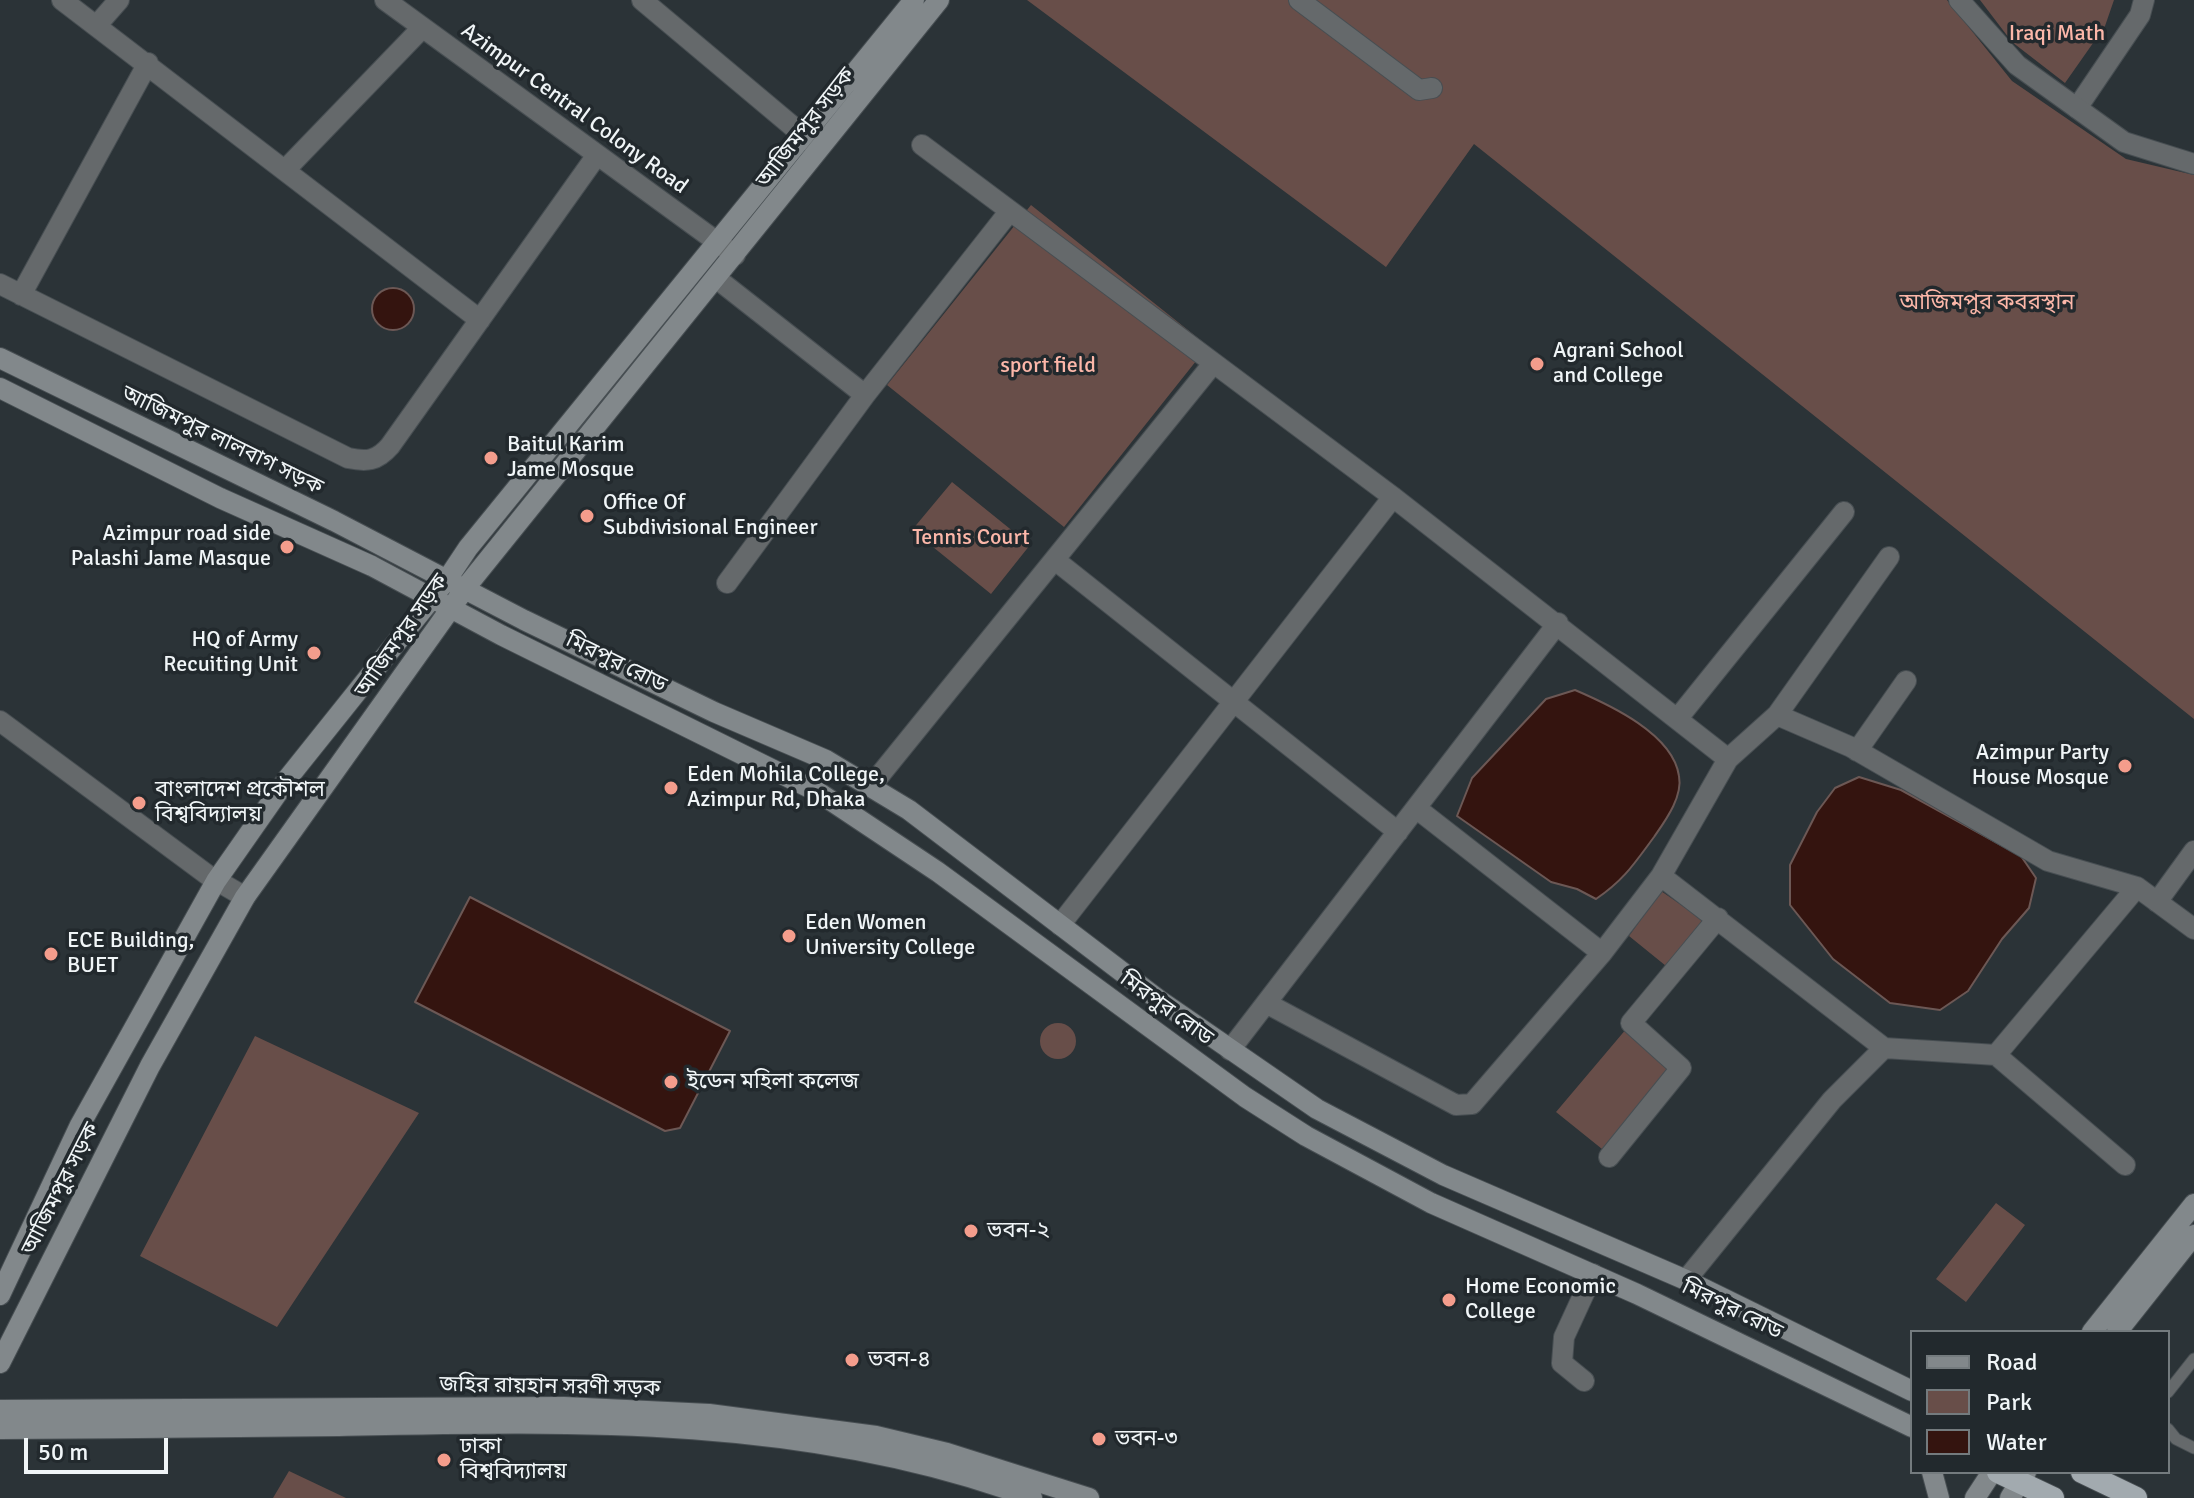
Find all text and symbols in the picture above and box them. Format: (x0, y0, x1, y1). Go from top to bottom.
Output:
street label: Azimpur Central Colony Road (456, 18, 692, 200)
park label: Iraqi Math (2009, 21, 2105, 47)
street label: আজিমপুর সড়ক (751, 63, 861, 193)
park label: আজিমপুর কবরস্থান (1899, 290, 2075, 316)
place label: Agrani School and College (1553, 338, 1684, 390)
park label: sport field (1000, 353, 1096, 379)
marker: Agrani School and College (1528, 355, 1546, 373)
street label: আজিমপুর লালবাগ সড়ক (117, 381, 327, 501)
place label: Baitul Karim Jame Mosque (507, 432, 634, 484)
marker: Baitul Karim Jame Mosque (482, 449, 500, 467)
place label: Office Of Subdivisional Engineer (603, 490, 817, 542)
marker: Office Of Subdivisional Engineer (578, 507, 596, 525)
place label: Azimpur road side Palashi Jame Masque (71, 521, 271, 572)
park label: Tennis Court (912, 525, 1030, 551)
marker: Azimpur road side Palashi Jame Masque (278, 538, 296, 556)
street label: আজিমপুর সড়ক (350, 569, 454, 703)
place label: HQ of Army Recuiting Unit (163, 627, 298, 678)
street label: মিরপুর রোড (561, 627, 671, 699)
marker: HQ of Army Recuiting Unit (305, 644, 323, 662)
place label: Azimpur Party House Mosque (1972, 740, 2109, 792)
marker: Azimpur Party House Mosque (2116, 757, 2134, 775)
place label: Eden Mohila College, Azimpur Rd, Dhaka (687, 762, 885, 814)
place label: বাংলাদেশ প্রকৌশল বিশ্ববিদ্যালয় (155, 777, 325, 828)
marker: Eden Mohila College, Azimpur Rd, Dhaka (662, 779, 680, 797)
marker: বাংলাদেশ প্রকৌশল বিশ্ববিদ্যালয় (130, 794, 148, 812)
place label: Eden Women University College (805, 910, 975, 962)
marker: Eden Women University College (780, 927, 798, 945)
place label: ECE Building, BUET (67, 928, 194, 980)
marker: ECE Building, BUET (42, 945, 60, 963)
street label: মিরপুর রোড (1114, 966, 1218, 1052)
place label: ইডেন মহিলা কলেজ (687, 1069, 859, 1095)
marker: ইডেন মহিলা কলেজ (662, 1073, 680, 1091)
street label: আজিমপুর সড়ক (16, 1119, 106, 1259)
place label: ভবন-২ (987, 1218, 1050, 1244)
marker: ভবন-২ (962, 1222, 980, 1240)
place label: Home Economic College (1465, 1274, 1616, 1326)
street label: মিরপুর রোড (1677, 1274, 1787, 1346)
marker: Home Economic College (1440, 1291, 1458, 1309)
legend (1910, 1330, 2170, 1474)
place label: ভবন-৪ (868, 1347, 931, 1373)
text: Road (1986, 1347, 2037, 1377)
marker: ভবন-৪ (843, 1351, 861, 1369)
street label: জহির রায়হান সরণী সড়ক (439, 1372, 661, 1402)
text: Park (1986, 1387, 2032, 1417)
scale bar (28, 1422, 172, 1472)
place label: ভবন-৩ (1115, 1426, 1178, 1452)
text: Water (1986, 1427, 2046, 1457)
marker: ভবন-৩ (1090, 1430, 1108, 1448)
place label: ঢাকা বিশ্ববিদ্যালয় (460, 1434, 567, 1486)
text: 50 m (38, 1437, 88, 1467)
marker: ঢাকা বিশ্ববিদ্যালয় (435, 1451, 453, 1469)

